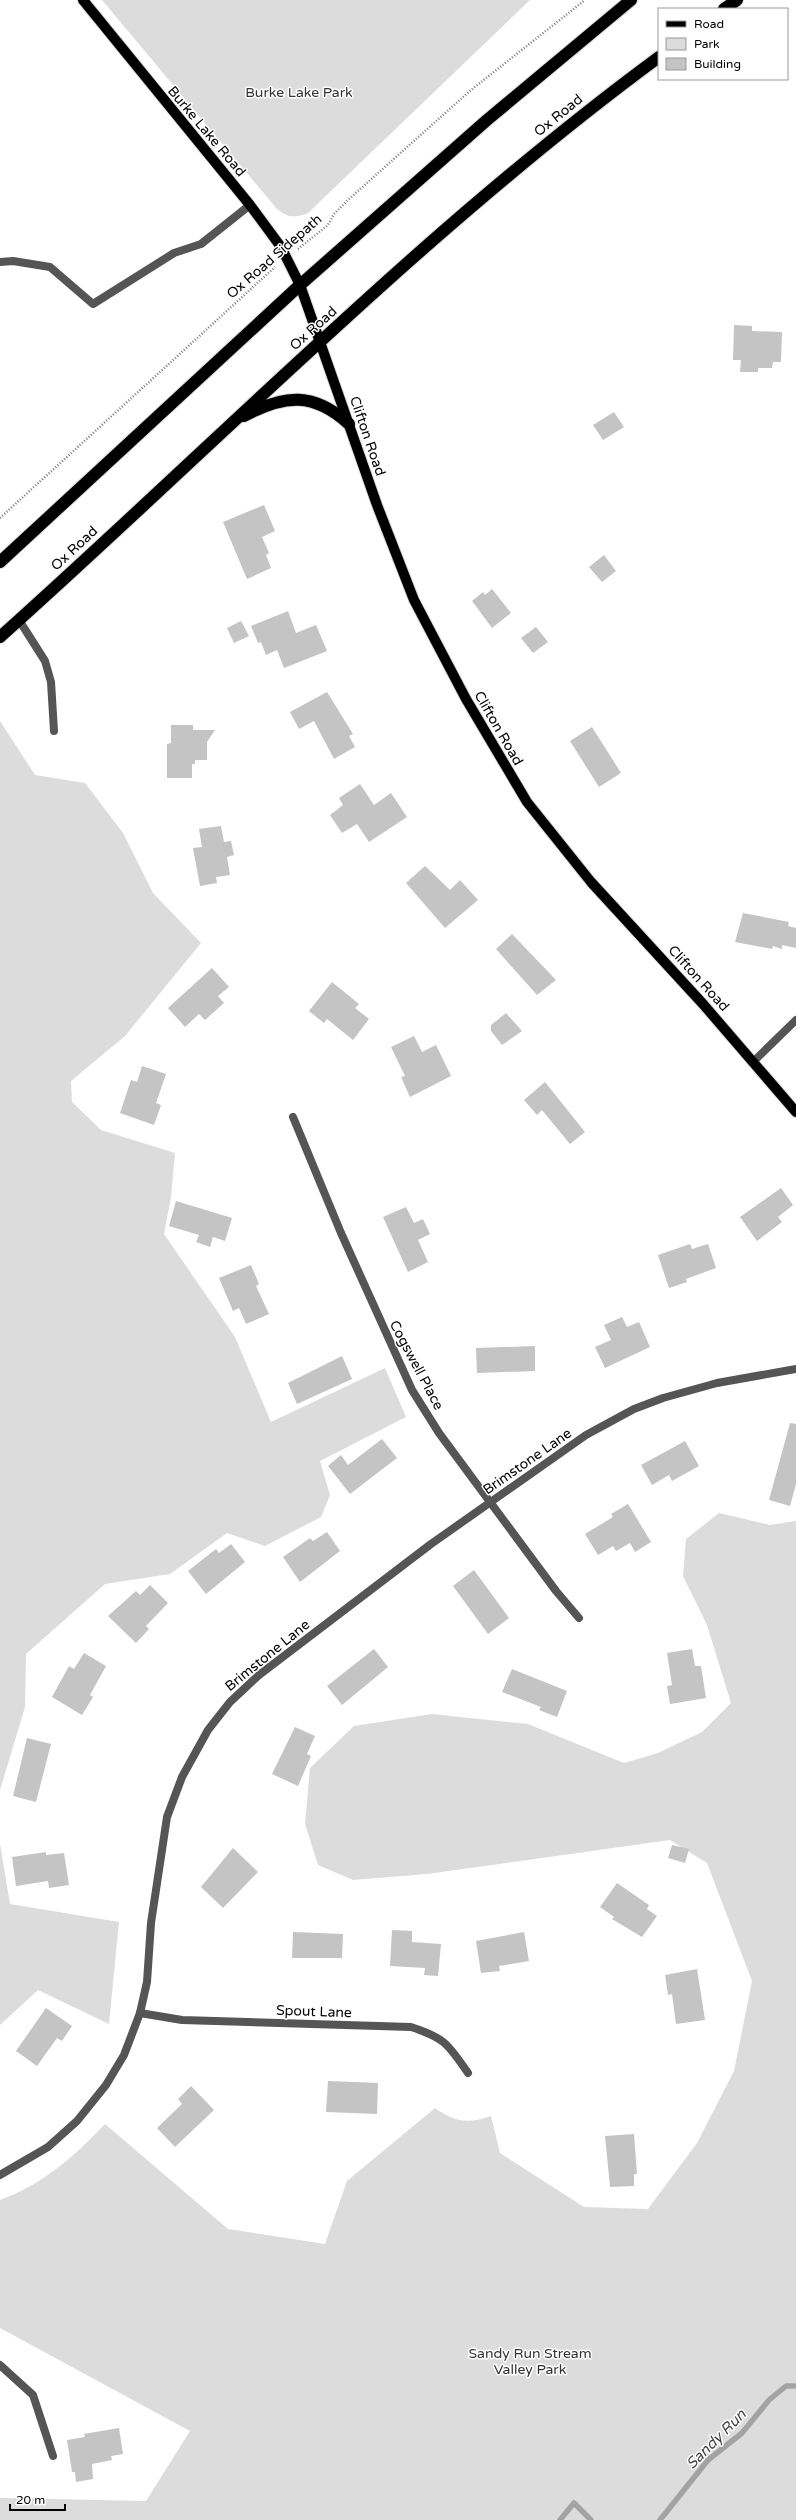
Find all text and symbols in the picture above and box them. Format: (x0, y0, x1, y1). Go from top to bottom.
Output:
legend (658, 8, 788, 80)
text: Road (694, 17, 724, 31)
text: Park (694, 37, 720, 51)
text: Building (694, 57, 741, 71)
street label: Burke Lake Road (164, 83, 249, 180)
park label: Burke Lake Park (245, 84, 353, 101)
street label: Ox Road (531, 91, 586, 140)
street label: Ox Road Sidepath (223, 210, 325, 302)
street label: Ox Road (286, 303, 340, 354)
street label: Clifton Road (346, 394, 389, 478)
street label: Ox Road (47, 523, 101, 574)
street label: Clifton Road (470, 688, 527, 768)
street label: Clifton Road (665, 942, 733, 1015)
street label: Cogswell Place (386, 1318, 447, 1413)
street label: Brimstone Lane (480, 1425, 575, 1498)
street label: Brimstone Lane (221, 1616, 313, 1695)
street label: Spout Lane (276, 2002, 352, 2021)
park label: Sandy Run Stream Valley Park (468, 2345, 592, 2378)
water label: Sandy Run (682, 2405, 750, 2473)
scale bar (10, 2486, 65, 2512)
text: 20 m (16, 2493, 45, 2507)

